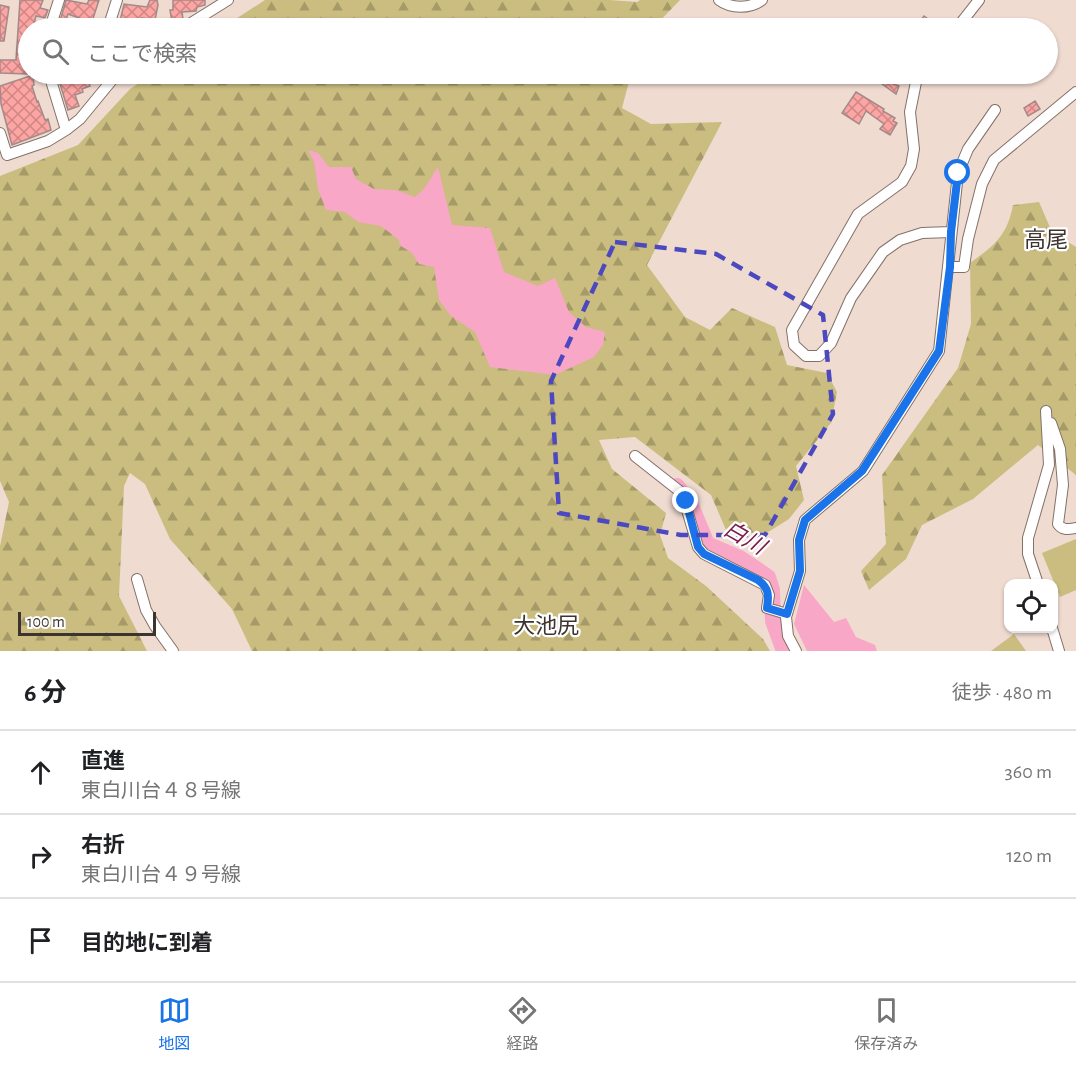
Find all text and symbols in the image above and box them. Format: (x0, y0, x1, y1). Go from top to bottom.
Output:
search box (18, 18, 1058, 84)
icon: search (39, 35, 72, 68)
text: ここで検索 (87, 43, 197, 65)
route start (944, 159, 970, 185)
district label: 高尾 (1024, 228, 1068, 251)
route end (672, 487, 698, 513)
water label: 白川 (720, 516, 771, 559)
map controls (1004, 579, 1058, 633)
button: locate (1004, 579, 1058, 633)
scale bar (18, 609, 156, 636)
text: 100 m (27, 614, 65, 630)
district label: 大池尻 (513, 614, 579, 637)
text: 6 分 (24, 680, 66, 706)
text: 徒歩 · 480 m (952, 683, 1052, 703)
text: 直進 (81, 750, 125, 772)
icon: ahead (24, 756, 57, 789)
text: 360 m (1005, 762, 1052, 782)
text: 東白川台４８号線 (81, 781, 241, 801)
text: 右折 (81, 834, 125, 856)
icon: right (24, 840, 57, 873)
text: 120 m (1006, 846, 1052, 866)
text: 東白川台４９号線 (81, 865, 241, 885)
icon: arrive (24, 924, 57, 957)
text: 目的地に到着 (81, 932, 213, 954)
tab: 地図 (158, 994, 191, 1054)
tab: 経路 (506, 994, 539, 1054)
tab: 保存済み (854, 994, 918, 1054)

